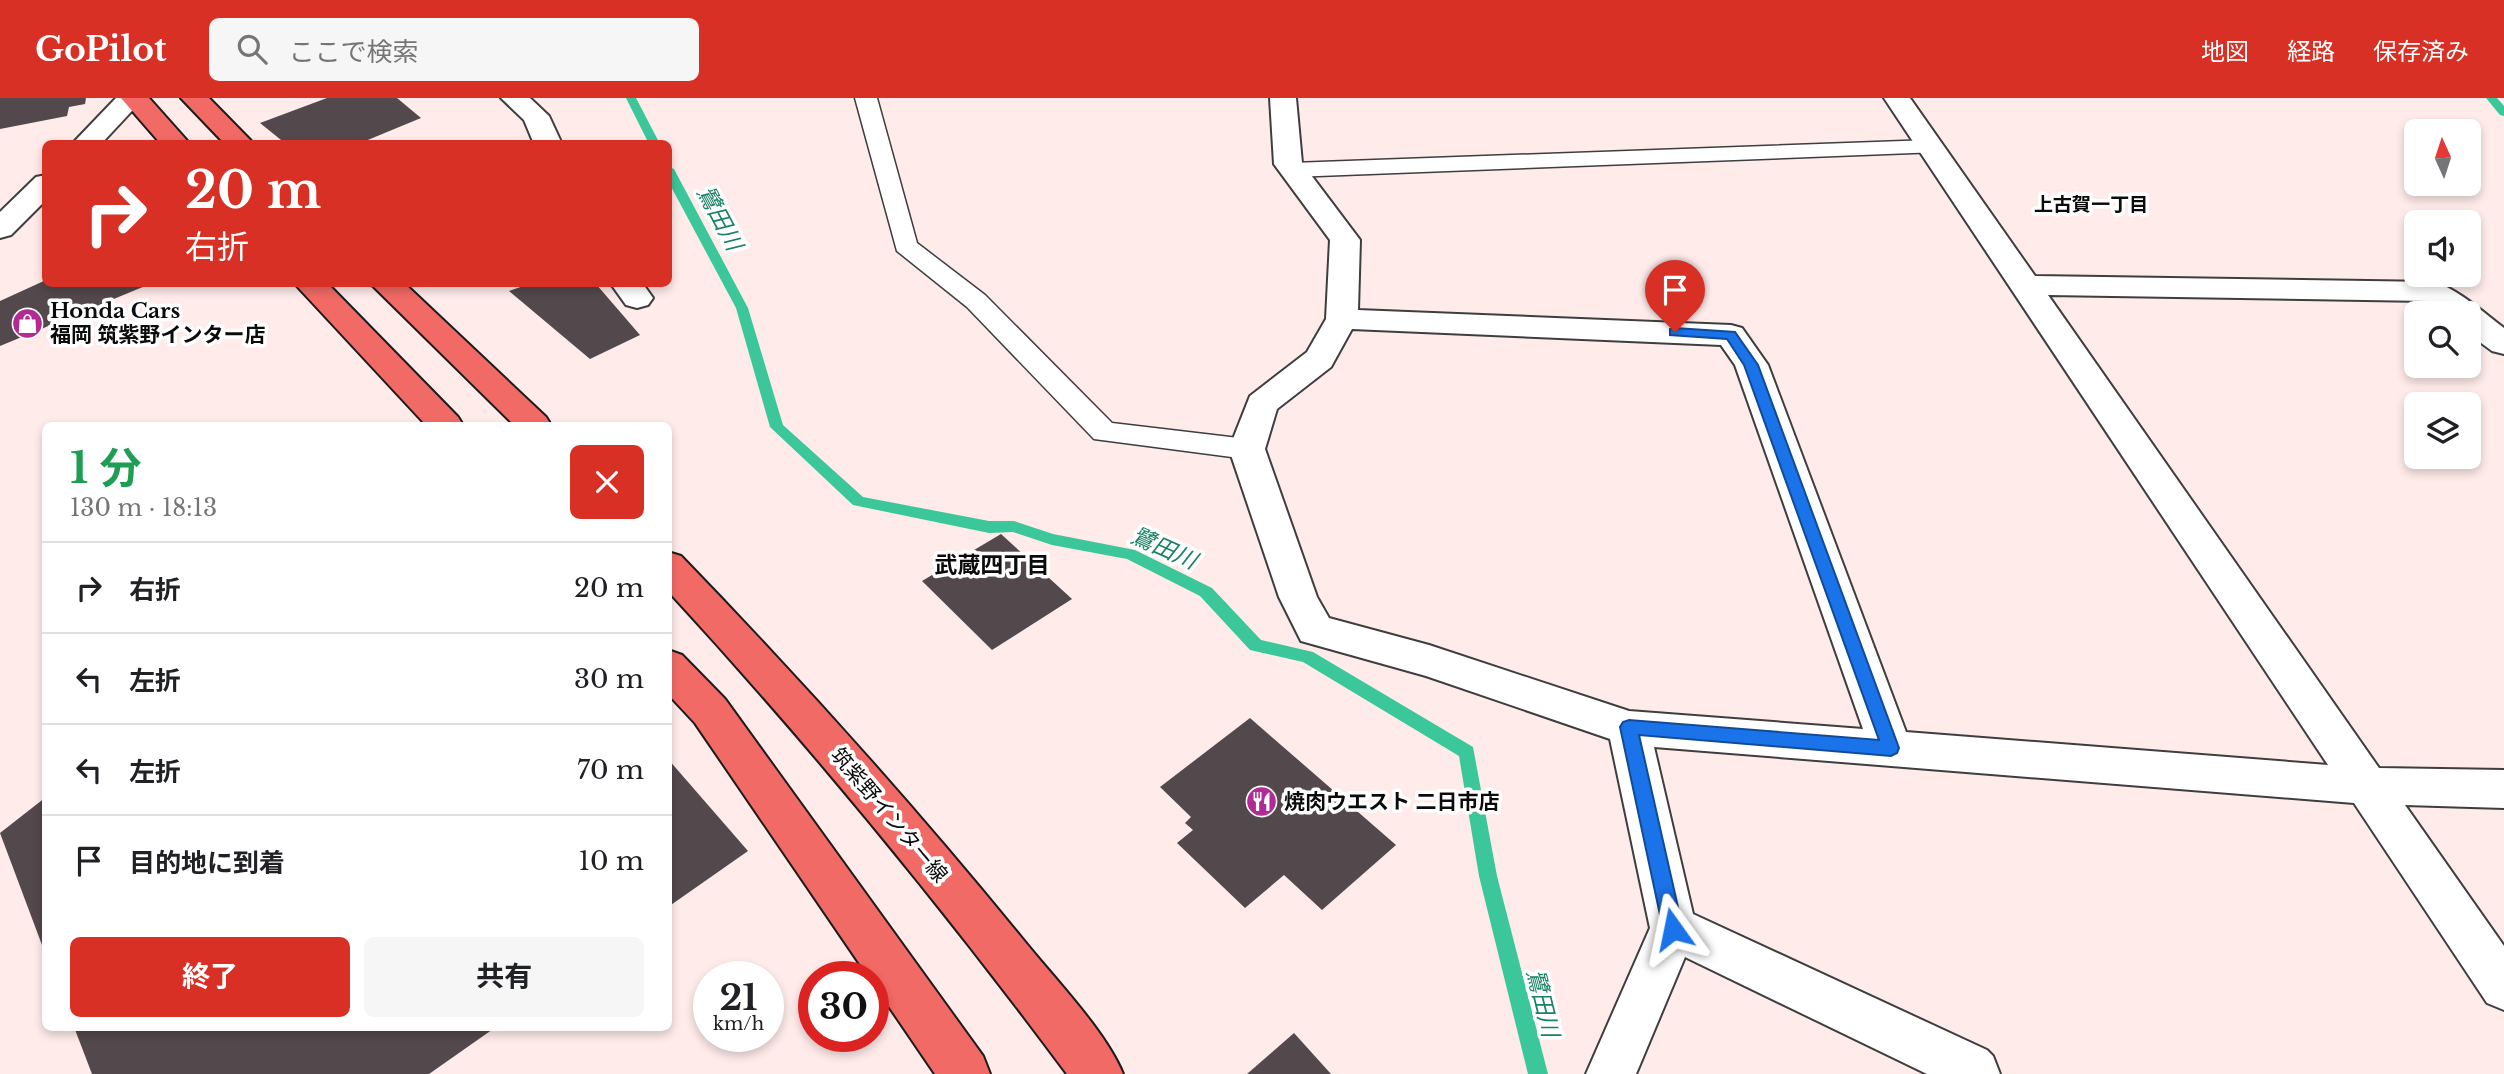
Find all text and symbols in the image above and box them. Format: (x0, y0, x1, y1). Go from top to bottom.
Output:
search box (209, 18, 699, 81)
text: GoPilot (35, 29, 167, 70)
icon: search (233, 30, 271, 68)
text: ここで検索 (289, 36, 419, 68)
text: 地図 (2201, 37, 2249, 66)
text: 経路 (2287, 37, 2335, 66)
text: 保存済み (2373, 37, 2469, 66)
north arrow (2404, 119, 2482, 196)
map controls (2404, 119, 2481, 469)
text: 20 m (185, 160, 321, 221)
icon: right (70, 168, 161, 259)
water label: 鷺田川 (691, 181, 750, 258)
district label: 上古賀一丁目 (2034, 193, 2148, 216)
button: sound (2404, 210, 2481, 287)
text: 右折 (185, 227, 249, 267)
pin (1645, 260, 1705, 332)
icon: arrive (1656, 271, 1694, 309)
place label: Honda Cars 福岡 筑紫野インター店 (50, 298, 266, 348)
button: search (2404, 301, 2481, 378)
shop icon: Honda Cars 福岡 筑紫野インター店 (10, 306, 44, 340)
button: layers (2404, 392, 2481, 469)
text: 1 分 (70, 442, 141, 494)
button: close (570, 445, 644, 519)
text: 130 m · 18:13 (70, 494, 217, 522)
water label: 鷺田川 (1127, 521, 1204, 576)
district label: 武蔵四丁目 (935, 551, 1050, 579)
icon: right (70, 569, 108, 607)
text: 20 m (574, 572, 644, 604)
text: 右折 (129, 574, 181, 606)
icon: left (70, 660, 108, 698)
text: 30 m (574, 663, 644, 695)
text: 左折 (129, 665, 181, 697)
street label: 筑紫野インター線 (825, 742, 953, 888)
icon: left (70, 751, 108, 789)
text: 70 m (577, 754, 644, 786)
text: 左折 (129, 756, 181, 788)
restaurant icon: 焼肉ウエスト 二日市店 (1244, 785, 1278, 819)
place label: 焼肉ウエスト 二日市店 (1284, 789, 1500, 815)
icon: arrive (70, 842, 108, 880)
text: 10 m (578, 845, 644, 877)
text: 目的地に到着 (129, 847, 285, 879)
position arrow (1636, 892, 1710, 966)
button: 終了 (70, 937, 350, 1017)
button: 共有 (364, 937, 644, 1017)
speed limit sign: 30 (798, 961, 889, 1052)
water label: 鷺田川 (1521, 966, 1566, 1043)
text: 21 (719, 976, 758, 1019)
text: km/h (713, 1013, 764, 1035)

